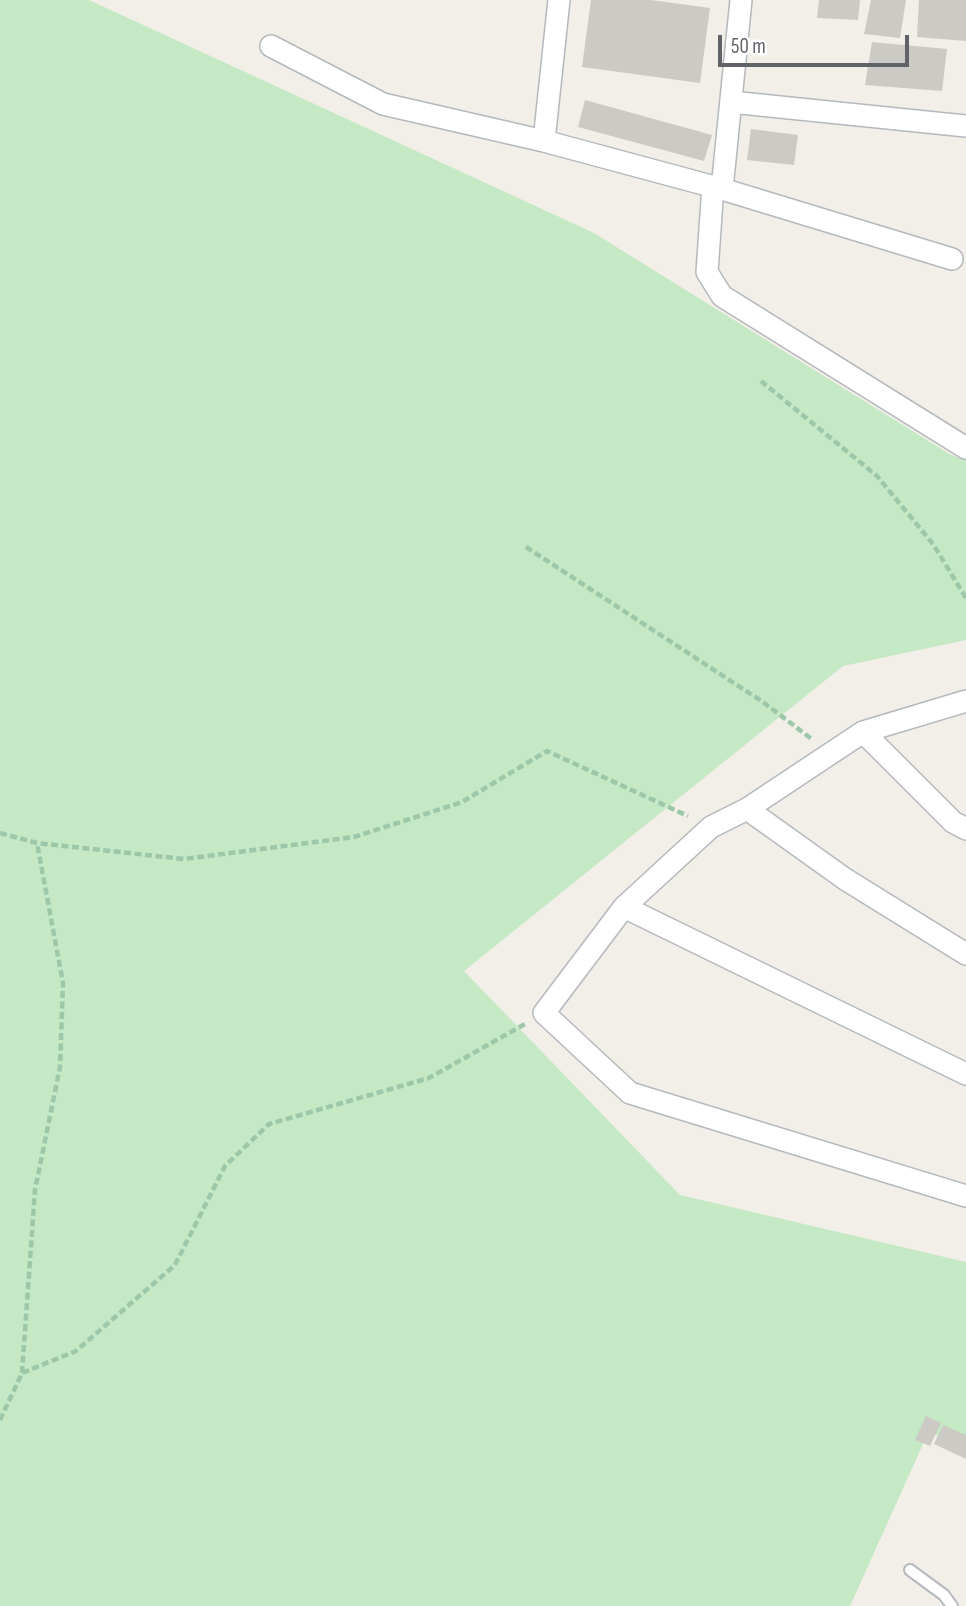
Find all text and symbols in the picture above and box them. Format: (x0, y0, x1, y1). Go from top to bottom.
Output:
scale bar (721, 21, 912, 65)
text: 50 m (731, 34, 766, 59)

